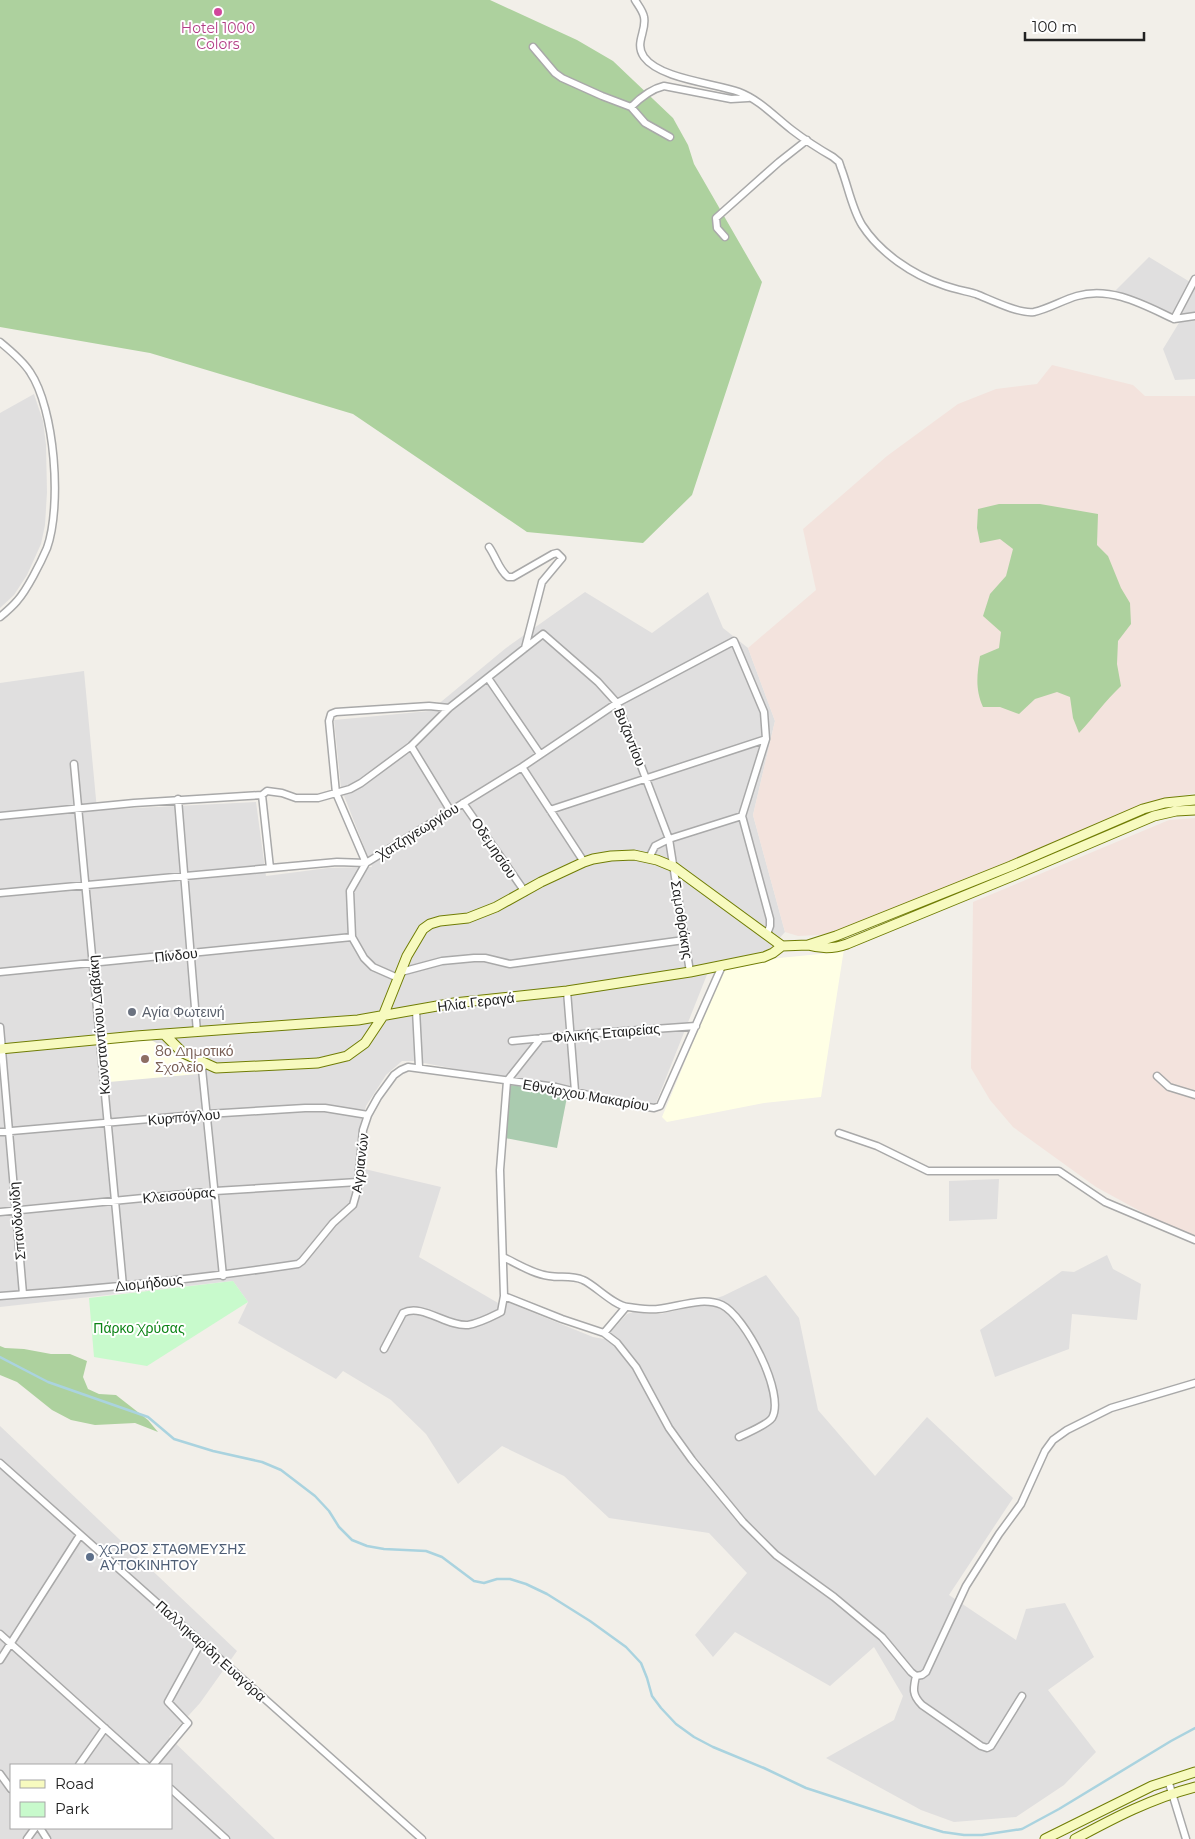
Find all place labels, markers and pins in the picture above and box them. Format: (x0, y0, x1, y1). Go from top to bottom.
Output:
marker: Hotel 1000 Colors (212, 6, 224, 18)
place label: Hotel 1000 Colors (181, 19, 255, 53)
place label: Αγία Φωτεινή (142, 1003, 225, 1021)
marker: Αγία Φωτεινή (126, 1006, 138, 1018)
place label: 8ο Δημοτικό Σχολείο (155, 1042, 234, 1076)
marker: 8ο Δημοτικό Σχολείο (139, 1053, 151, 1065)
place label: ΧΩΡΟΣ ΣΤΑΘΜΕΥΣΗΣ ΑΥΤΟΚΙΝΗΤΟΥ (98, 1540, 246, 1574)
marker: ΧΩΡΟΣ ΣΤΑΘΜΕΥΣΗΣ ΑΥΤΟΚΙΝΗΤΟΥ (84, 1551, 96, 1563)

